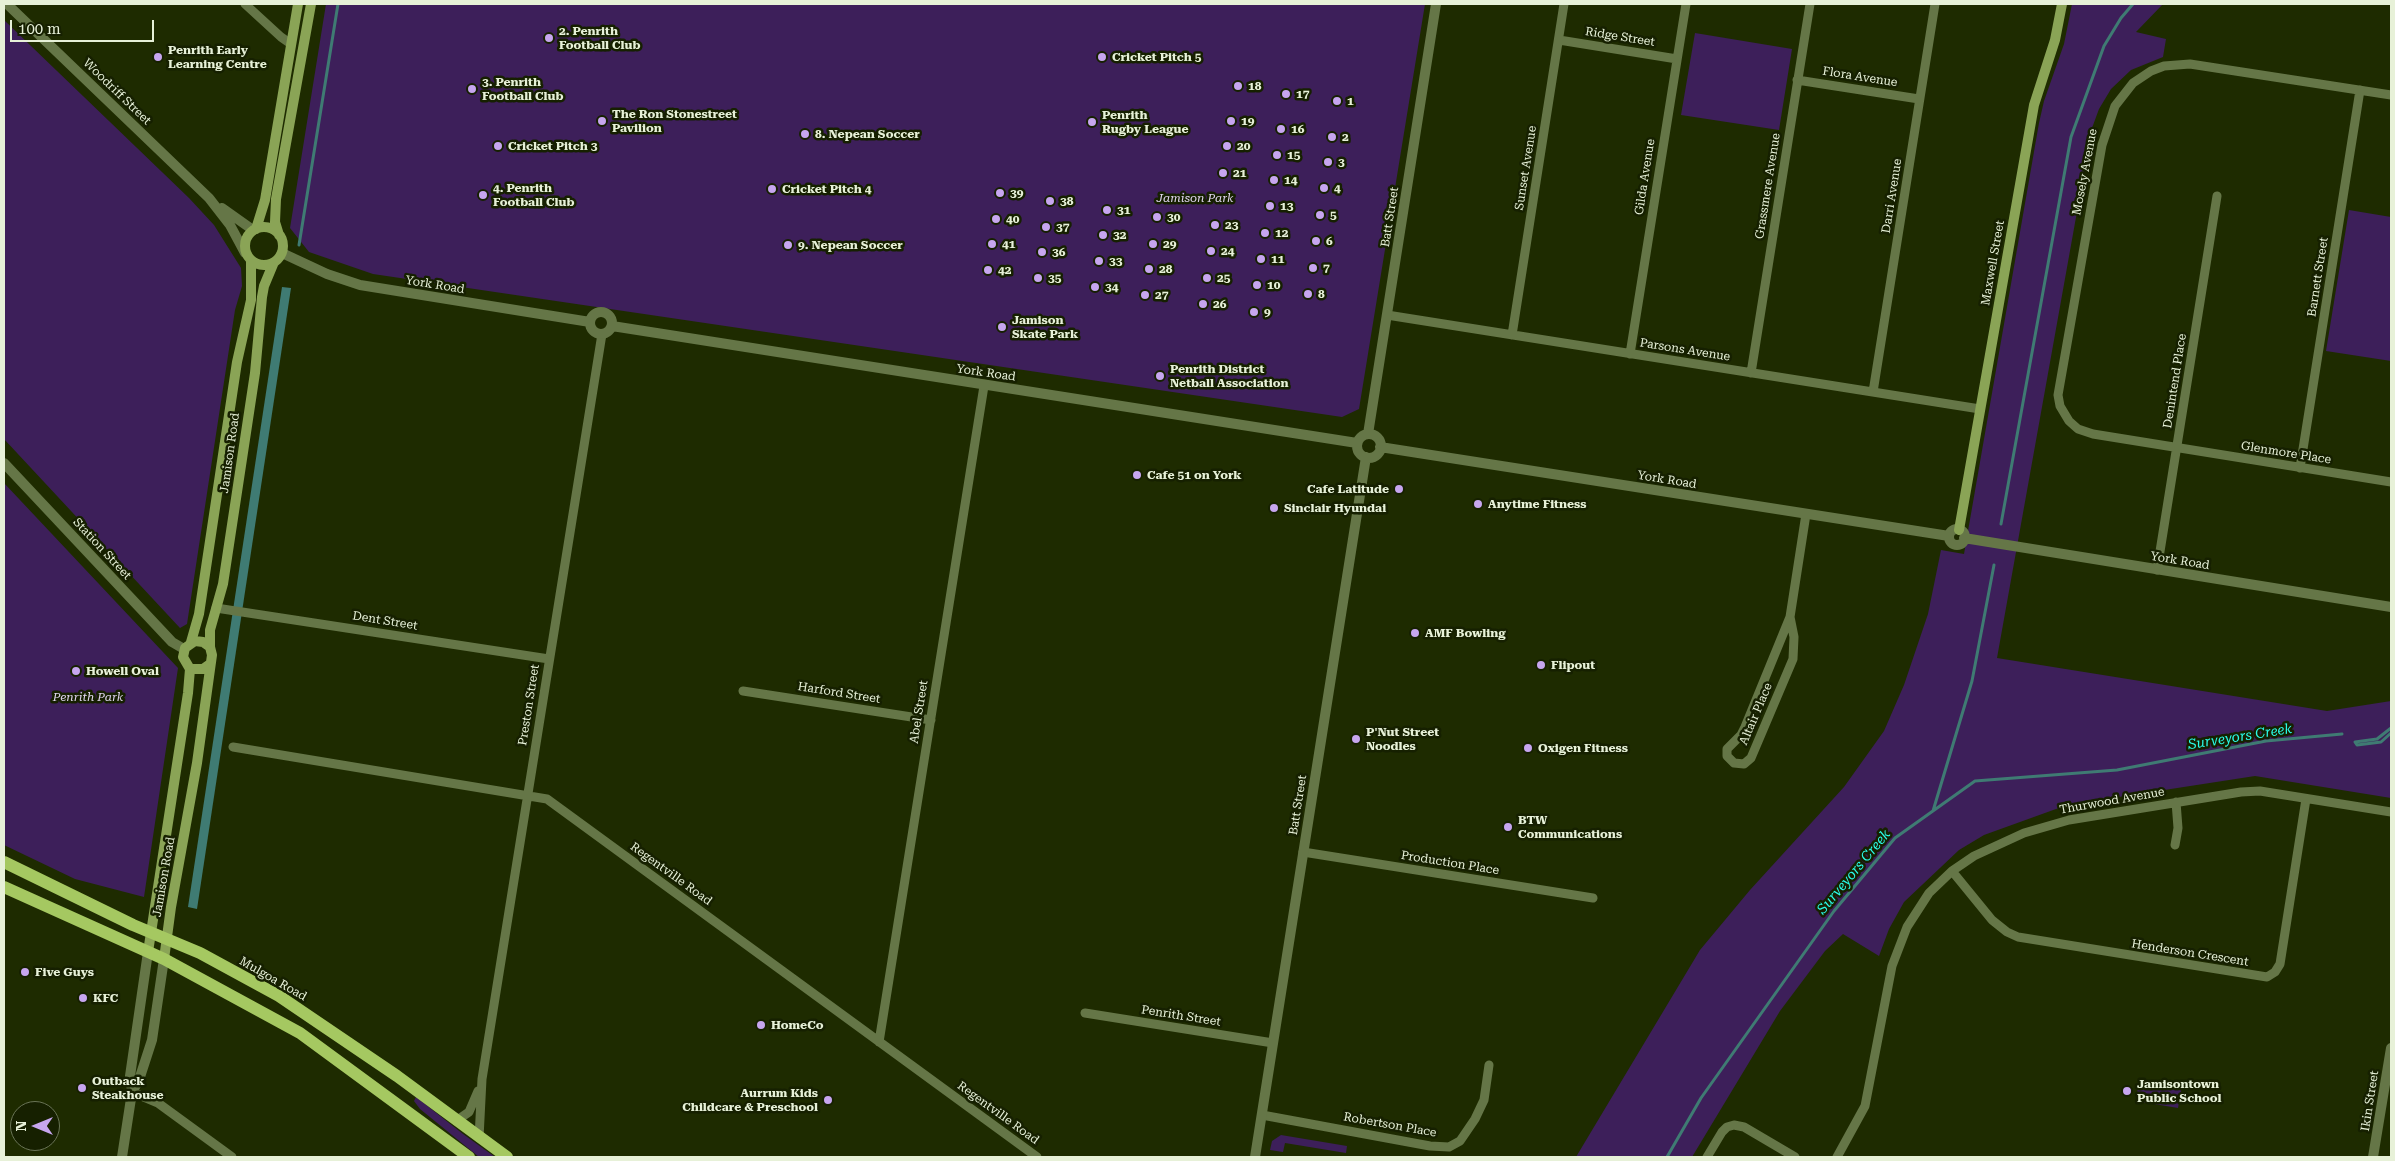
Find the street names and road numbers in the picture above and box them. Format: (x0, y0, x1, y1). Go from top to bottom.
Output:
street label: Ridge Street (1584, 24, 1656, 50)
street label: Woodriff Street (80, 56, 154, 128)
street label: Flora Avenue (1822, 64, 1898, 90)
street label: Sunset Avenue (1512, 125, 1540, 211)
street label: Mosely Avenue (2070, 128, 2100, 216)
street label: Grassmere Avenue (1753, 132, 1783, 240)
street label: Gilda Avenue (1632, 138, 1658, 216)
street label: Darri Avenue (1879, 158, 1905, 234)
street label: Batt Street (1378, 186, 1402, 248)
street label: Maxwell Street (1978, 219, 2008, 307)
street label: Barnett Street (2305, 236, 2331, 318)
street label: York Road (404, 273, 466, 297)
street label: Denintend Place (2160, 333, 2190, 429)
street label: Parsons Avenue (1639, 336, 1731, 364)
street label: York Road (955, 362, 1017, 384)
street label: Jamison Road (217, 412, 243, 494)
street label: Glenmore Place (2240, 439, 2332, 467)
street label: York Road (1636, 468, 1698, 492)
street label: Station Street (70, 515, 134, 583)
street label: York Road (2149, 549, 2211, 573)
street label: Dent Street (351, 609, 419, 633)
street label: Preston Street (515, 663, 543, 747)
street label: Harford Street (797, 679, 881, 707)
street label: Abel Street (907, 679, 931, 745)
street label: Altair Place (1736, 681, 1776, 747)
street label: Batt Street (1286, 774, 1310, 836)
street label: Thurwood Avenue (2058, 785, 2166, 817)
street label: Jamison Road (150, 836, 178, 918)
street label: Regentville Road (627, 840, 715, 908)
street label: Production Place (1400, 848, 1500, 878)
street label: Henderson Crescent (2130, 937, 2250, 969)
street label: Mulgoa Road (237, 954, 309, 1004)
street label: Penrith Street (1140, 1003, 1222, 1029)
street label: Ikin Street (2358, 1070, 2382, 1132)
street label: Regentville Road (954, 1079, 1042, 1147)
street label: Robertson Place (1342, 1110, 1438, 1140)

